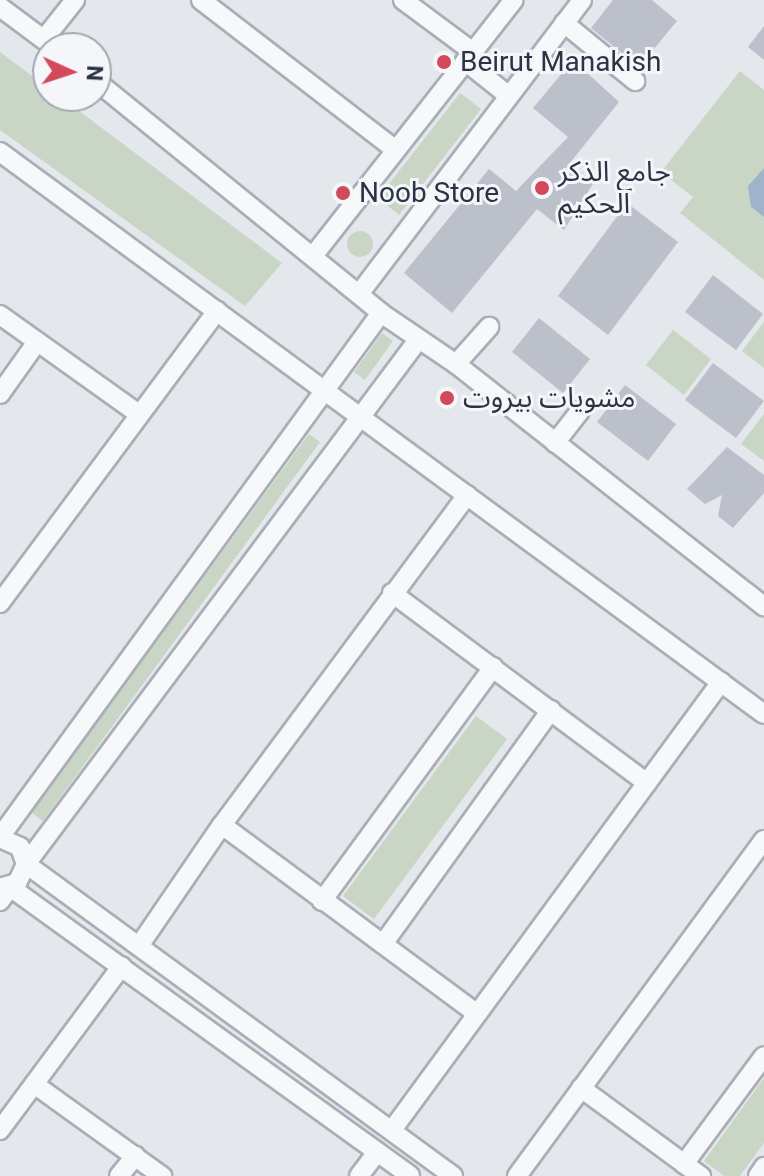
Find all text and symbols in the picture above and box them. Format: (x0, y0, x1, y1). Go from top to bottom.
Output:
north arrow (32, 32, 112, 112)
place label: Beirut Manakish (460, 45, 661, 79)
marker: Beirut Manakish (435, 53, 453, 71)
text: N (82, 65, 107, 82)
place label: جامع الذكر الحكيم (558, 155, 671, 221)
place label: Noob Store (359, 176, 499, 210)
marker: جامع الذكر الحكيم (533, 179, 551, 197)
marker: Noob Store (334, 184, 352, 202)
place label: مشويات بيروت (463, 381, 635, 415)
marker: مشويات بيروت (438, 389, 456, 407)

